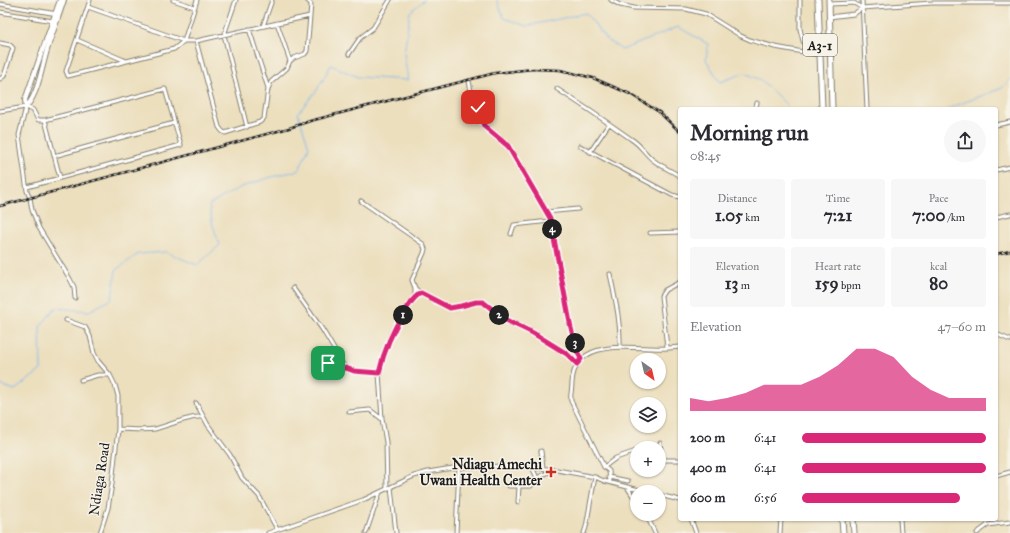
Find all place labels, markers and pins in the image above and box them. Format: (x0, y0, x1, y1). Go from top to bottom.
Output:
pin (461, 90, 495, 124)
pin: 4 (542, 219, 562, 239)
pin: 1 (393, 305, 413, 325)
pin: 2 (489, 305, 509, 325)
pin: 3 (565, 333, 585, 353)
pin (311, 346, 345, 380)
place label: Ndiagu Amechi Uwani Health Center (420, 456, 543, 489)
marker: Ndiagu Amechi Uwani Health Center (545, 466, 557, 478)

